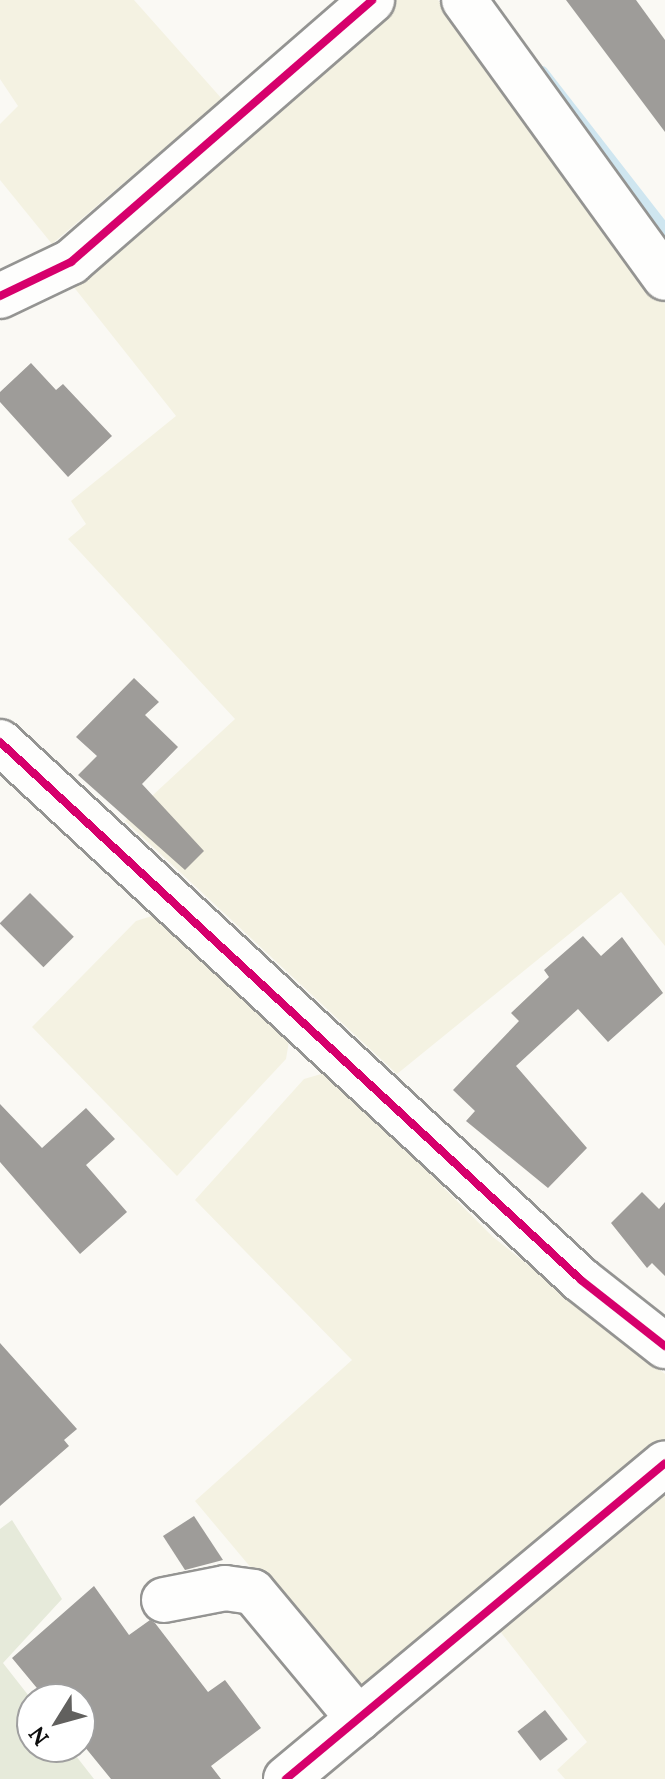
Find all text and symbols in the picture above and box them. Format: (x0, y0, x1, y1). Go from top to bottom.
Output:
north arrow (16, 1683, 96, 1763)
text: N (22, 1721, 55, 1751)

